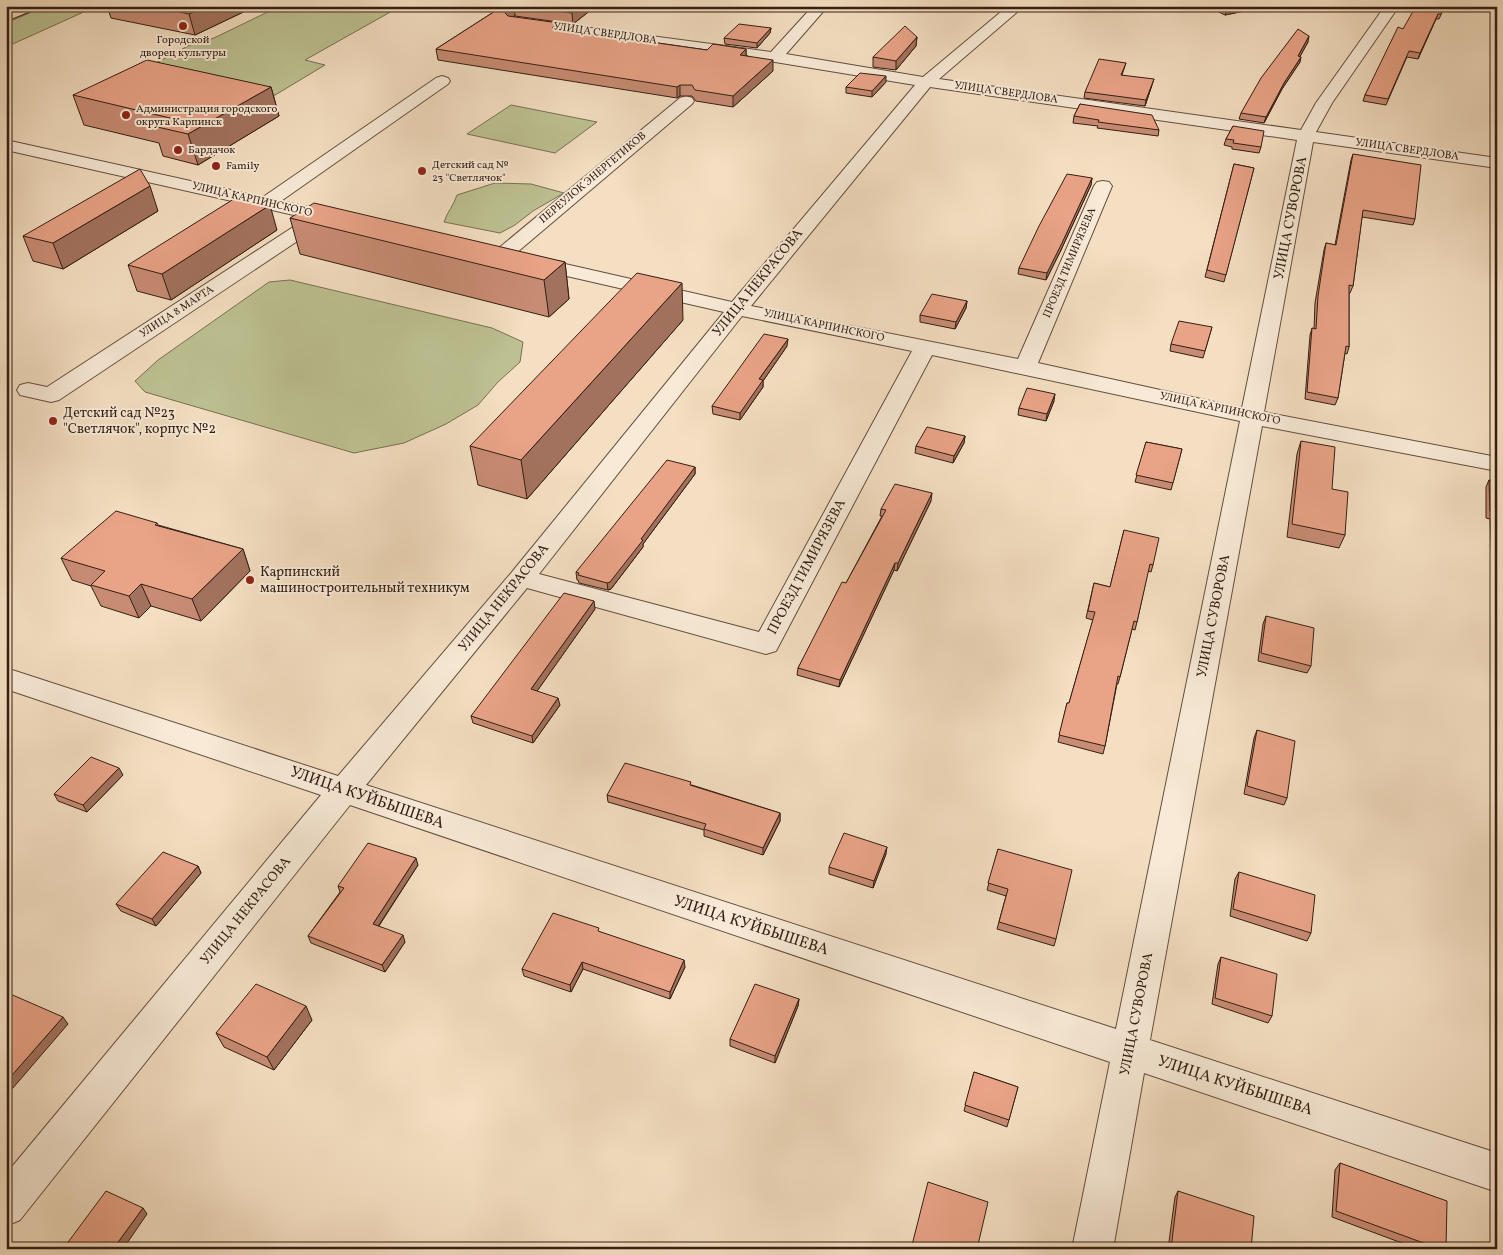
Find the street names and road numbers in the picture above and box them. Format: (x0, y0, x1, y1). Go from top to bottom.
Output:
street label: УЛИЦА СВЕРДЛОВА (552, 19, 658, 49)
street label: УЛИЦА СВЕРДЛОВА (953, 78, 1059, 108)
street label: ПЕРЕУЛОК ЭНЕРГЕТИКОВ (536, 129, 650, 227)
street label: УЛИЦА СВЕРДЛОВА (1354, 135, 1460, 165)
street label: УЛИЦА СУВОРОВА (1270, 155, 1312, 281)
street label: УЛИЦА КАРПИНСКОГО (190, 179, 314, 221)
street label: ПРОЕЗД ТИМИРЯЗЕВА (1040, 205, 1100, 320)
street label: УЛИЦА НЕКРАСОВА (708, 225, 808, 341)
street label: УЛИЦА 8 МАРТА (137, 282, 217, 342)
street label: УЛИЦА КАРПИНСКОГО (762, 306, 886, 346)
street label: УЛИЦА КАРПИНСКОГО (1158, 389, 1282, 429)
street label: ПРОЕЗД ТИМИРЯЗЕВА (763, 496, 851, 638)
street label: УЛИЦА НЕКРАСОВА (454, 540, 554, 656)
street label: УЛИЦА СУВОРОВА (1193, 553, 1235, 679)
street label: УЛИЦА КУЙБЫШЕВА (287, 761, 447, 835)
street label: УЛИЦА НЕКРАСОВА (196, 853, 296, 969)
street label: УЛИЦА КУЙБЫШЕВА (671, 891, 831, 961)
street label: УЛИЦА СУВОРОВА (1116, 951, 1158, 1077)
street label: УЛИЦА КУЙБЫШЕВА (1155, 1051, 1315, 1121)

